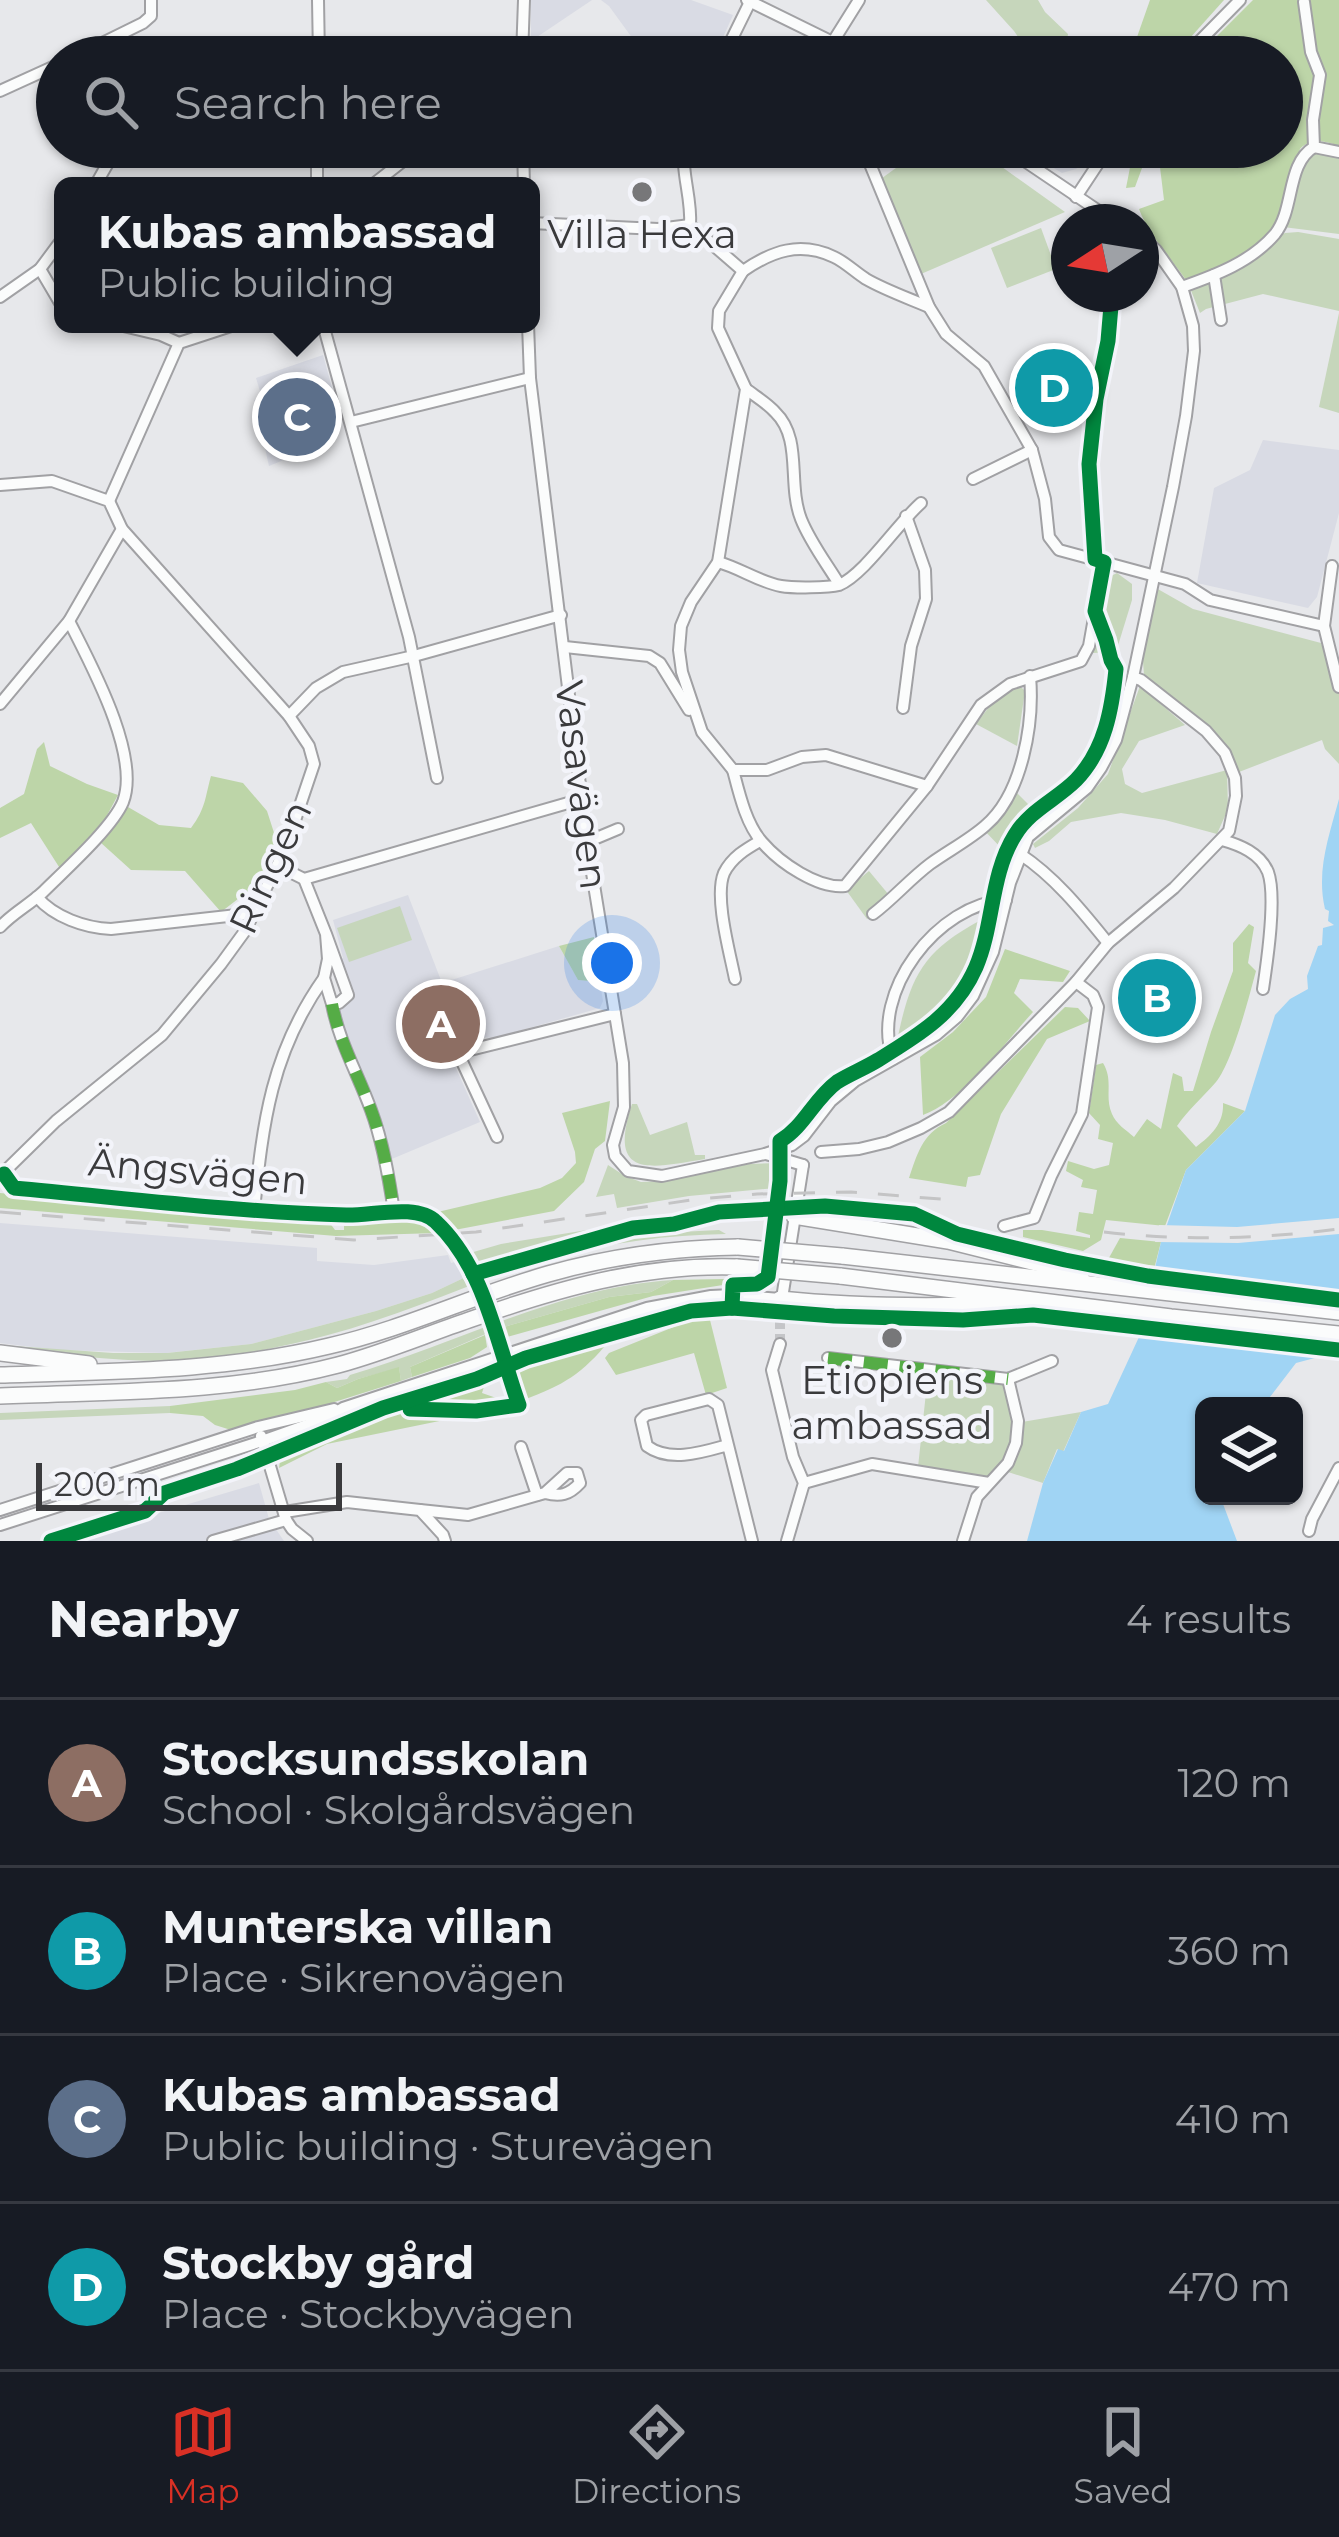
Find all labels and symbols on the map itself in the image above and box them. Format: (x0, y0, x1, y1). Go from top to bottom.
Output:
marker: Villa Hexa (629, 179, 655, 205)
north arrow (1051, 204, 1159, 312)
place label: Villa Hexa (547, 210, 737, 258)
pin: D (1015, 343, 1093, 433)
pin: C (258, 372, 336, 462)
street label: Vasavägen (545, 678, 619, 892)
street label: Ringen (218, 793, 322, 941)
your location (582, 933, 642, 993)
pin: B (1118, 953, 1196, 1043)
pin: A (402, 979, 480, 1069)
street label: Ängsvägen (86, 1138, 310, 1204)
marker: Etiopiens ambassad (879, 1325, 905, 1351)
place label: Etiopiens ambassad (791, 1356, 993, 1449)
scale bar (36, 1457, 342, 1510)

